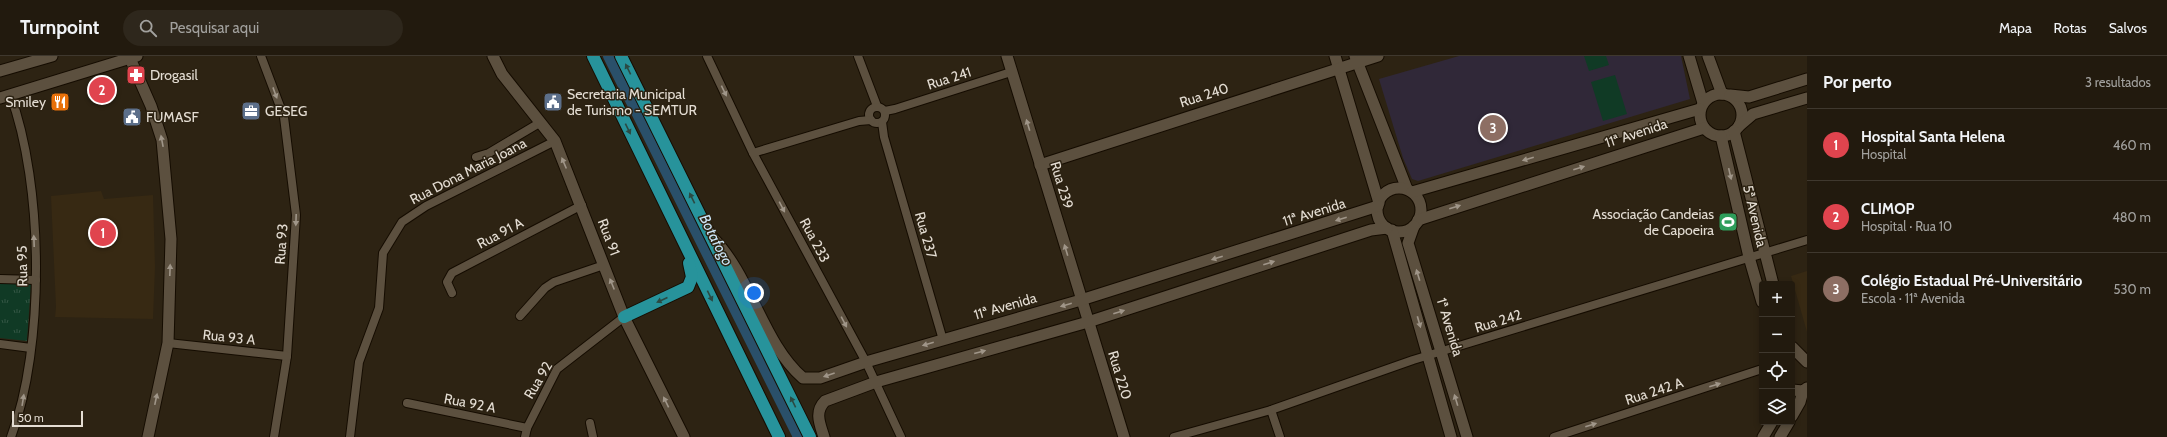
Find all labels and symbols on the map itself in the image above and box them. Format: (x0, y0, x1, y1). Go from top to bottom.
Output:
street label: Rua 241 (925, 62, 973, 94)
one-way arrow (625, 63, 631, 75)
pharmacy icon: Drogasil (125, 64, 147, 86)
place label: Drogasil (150, 66, 198, 84)
pin: 2 (89, 75, 115, 105)
street label: Rua 240 (1177, 79, 1231, 111)
place label: Secretaria Municipal de Turismo - SEMTUR (567, 85, 698, 119)
one-way arrow (721, 85, 727, 97)
one-way arrow (272, 87, 278, 99)
restaurant icon: Smiley (49, 91, 71, 113)
public building icon: Secretaria Municipal de Turismo - SEMTUR (542, 91, 564, 113)
place label: Smiley (5, 93, 46, 111)
office icon: GESEG (240, 100, 262, 122)
place label: GESEG (265, 102, 307, 120)
public building icon: FUMASF (121, 106, 143, 128)
place label: FUMASF (146, 108, 200, 126)
pin: 3 (1480, 113, 1506, 143)
street label: 11ª Avenida (1603, 114, 1670, 152)
one-way arrow (1025, 119, 1031, 131)
one-way arrow (625, 123, 631, 135)
one-way arrow (159, 134, 165, 147)
street label: Rua Dona Maria Joana (407, 134, 530, 208)
one-way arrow (1522, 156, 1534, 162)
one-way arrow (561, 158, 567, 169)
street label: Rua 239 (1046, 159, 1078, 211)
one-way arrow (1573, 164, 1585, 170)
one-way arrow (1727, 168, 1733, 180)
street label: 5ª Avenida (1739, 183, 1771, 249)
one-way arrow (688, 192, 695, 204)
street label: 11ª Avenida (1281, 194, 1348, 230)
one-way arrow (779, 201, 786, 213)
one-way arrow (1449, 204, 1461, 210)
place label: Associação Candeias de Capoeira (1593, 205, 1714, 239)
street label: Rua 237 (911, 210, 941, 260)
water label: Botafogo (695, 211, 737, 269)
sports icon: Associação Candeias de Capoeira (1717, 211, 1739, 233)
street label: Rua 91 A (474, 213, 527, 253)
one-way arrow (292, 214, 299, 226)
street label: Rua 233 (796, 215, 834, 265)
street label: Rua 91 (594, 216, 624, 258)
one-way arrow (1335, 216, 1347, 222)
pin: 1 (90, 218, 116, 248)
street label: Rua 93 (271, 223, 291, 265)
one-way arrow (31, 235, 38, 247)
one-way arrow (1063, 243, 1069, 255)
street label: Rua 95 (13, 245, 31, 287)
one-way arrow (1211, 255, 1223, 261)
one-way arrow (1263, 260, 1275, 266)
one-way arrow (167, 263, 173, 276)
one-way arrow (1415, 269, 1421, 281)
one-way arrow (608, 278, 614, 290)
your location (744, 283, 764, 303)
street label: 11ª Avenida (972, 288, 1039, 324)
one-way arrow (707, 290, 713, 302)
street label: 1ª Avenida (1433, 296, 1467, 359)
one-way arrow (655, 298, 667, 304)
one-way arrow (1060, 302, 1072, 308)
street label: Rua 242 (1472, 305, 1524, 337)
one-way arrow (1113, 309, 1125, 315)
one-way arrow (841, 316, 847, 327)
one-way arrow (1416, 316, 1422, 328)
street label: Rua 93 A (202, 325, 257, 349)
one-way arrow (921, 341, 933, 347)
street label: Rua 220 (1104, 348, 1136, 402)
one-way arrow (975, 349, 987, 355)
street label: Rua 92 (520, 358, 556, 402)
one-way arrow (823, 372, 835, 378)
street label: Rua 242 A (1623, 373, 1686, 409)
one-way arrow (1709, 381, 1721, 387)
street label: Rua 92 A (442, 389, 498, 417)
one-way arrow (154, 393, 160, 405)
one-way arrow (1453, 393, 1459, 405)
one-way arrow (20, 394, 26, 406)
one-way arrow (663, 396, 669, 408)
one-way arrow (790, 396, 796, 408)
scale bar (12, 409, 83, 428)
one-way arrow (1586, 422, 1598, 428)

